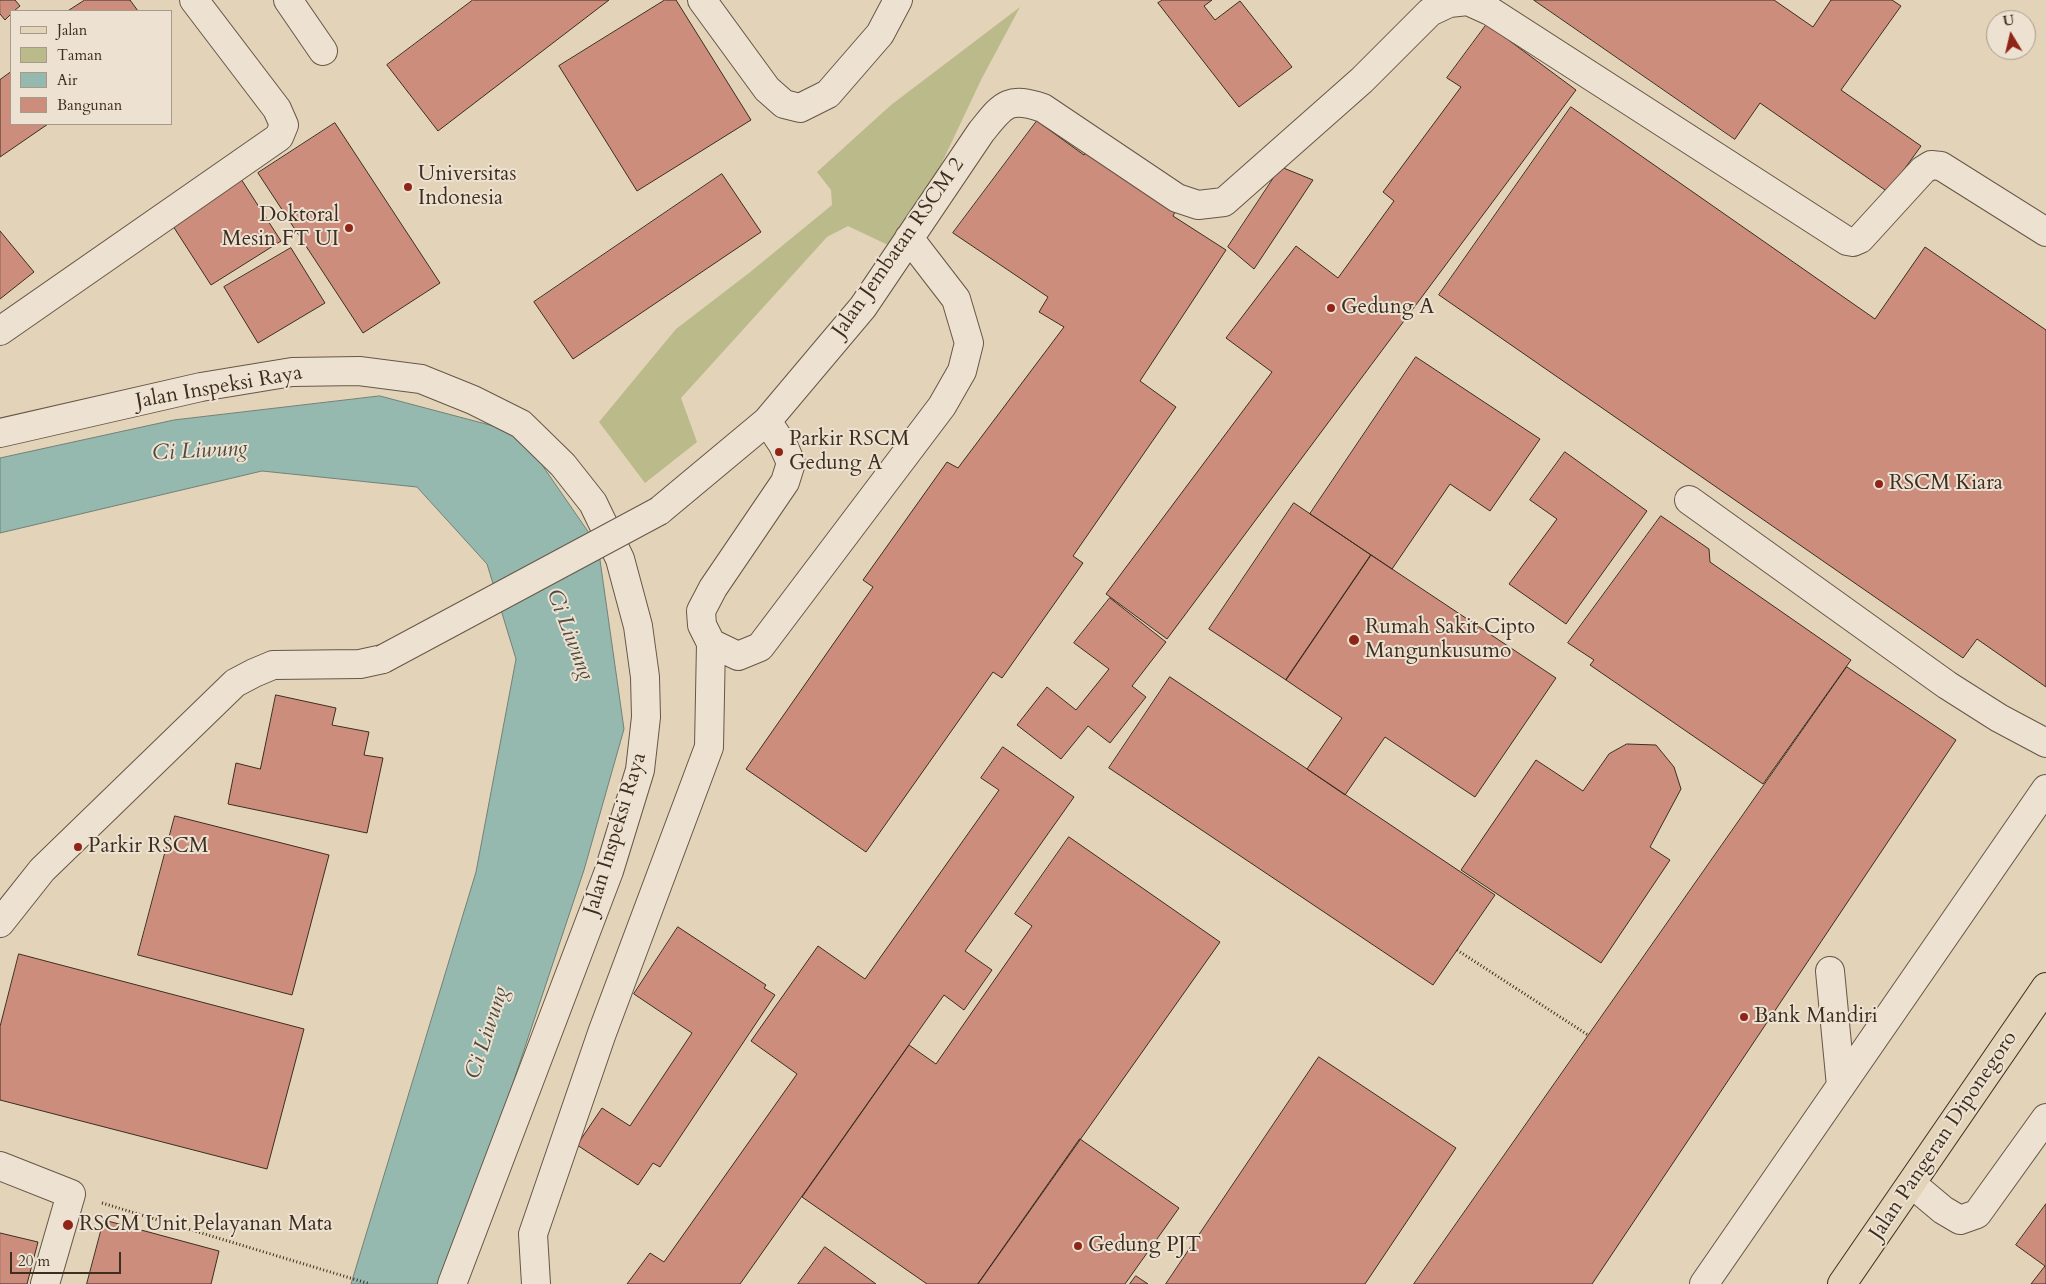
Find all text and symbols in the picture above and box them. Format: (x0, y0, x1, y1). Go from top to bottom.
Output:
legend (10, 10, 172, 125)
north arrow (1986, 10, 2036, 60)
text: U (2002, 10, 2016, 31)
text: Jalan (57, 20, 87, 40)
text: Taman (57, 45, 102, 65)
text: Air (57, 70, 77, 90)
text: Bangunan (57, 95, 122, 115)
street label: Jalan Jembatan RSCM 2 (827, 153, 971, 343)
place label: Universitas Indonesia (418, 162, 516, 212)
marker: Universitas Indonesia (402, 181, 414, 193)
place label: Doktoral Mesin FT UI (222, 203, 339, 253)
marker: Doktoral Mesin FT UI (343, 222, 355, 234)
place label: Gedung A (1341, 295, 1434, 321)
marker: Gedung A (1325, 302, 1337, 314)
street label: Jalan Inspeksi Raya (134, 361, 304, 415)
place label: Parkir RSCM Gedung A (789, 427, 910, 477)
water label: Ci Liwung (152, 436, 248, 468)
marker: Parkir RSCM Gedung A (773, 446, 785, 458)
place label: RSCM Kiara (1889, 471, 2003, 497)
marker: RSCM Kiara (1873, 478, 1885, 490)
water label: Ci Liwung (540, 586, 598, 684)
place label: Rumah Sakit Cipto Mangunkusumo (1365, 615, 1535, 665)
marker: Rumah Sakit Cipto Mangunkusumo (1347, 633, 1361, 647)
street label: Jalan Inspeksi Raya (579, 750, 653, 918)
place label: Parkir RSCM (88, 834, 209, 860)
marker: Parkir RSCM (72, 841, 84, 853)
water label: Ci Liwung (461, 984, 515, 1082)
place label: Bank Mandiri (1754, 1004, 1878, 1030)
marker: Bank Mandiri (1738, 1011, 1750, 1023)
street label: Jalan Pangeran Diponegoro (1865, 1027, 2023, 1245)
place label: RSCM Unit Pelayanan Mata (79, 1212, 332, 1238)
marker: RSCM Unit Pelayanan Mata (61, 1218, 75, 1232)
place label: Gedung PJT (1088, 1233, 1201, 1259)
marker: Gedung PJT (1072, 1240, 1084, 1252)
scale bar (12, 1242, 124, 1274)
text: 20 m (18, 1251, 50, 1271)

